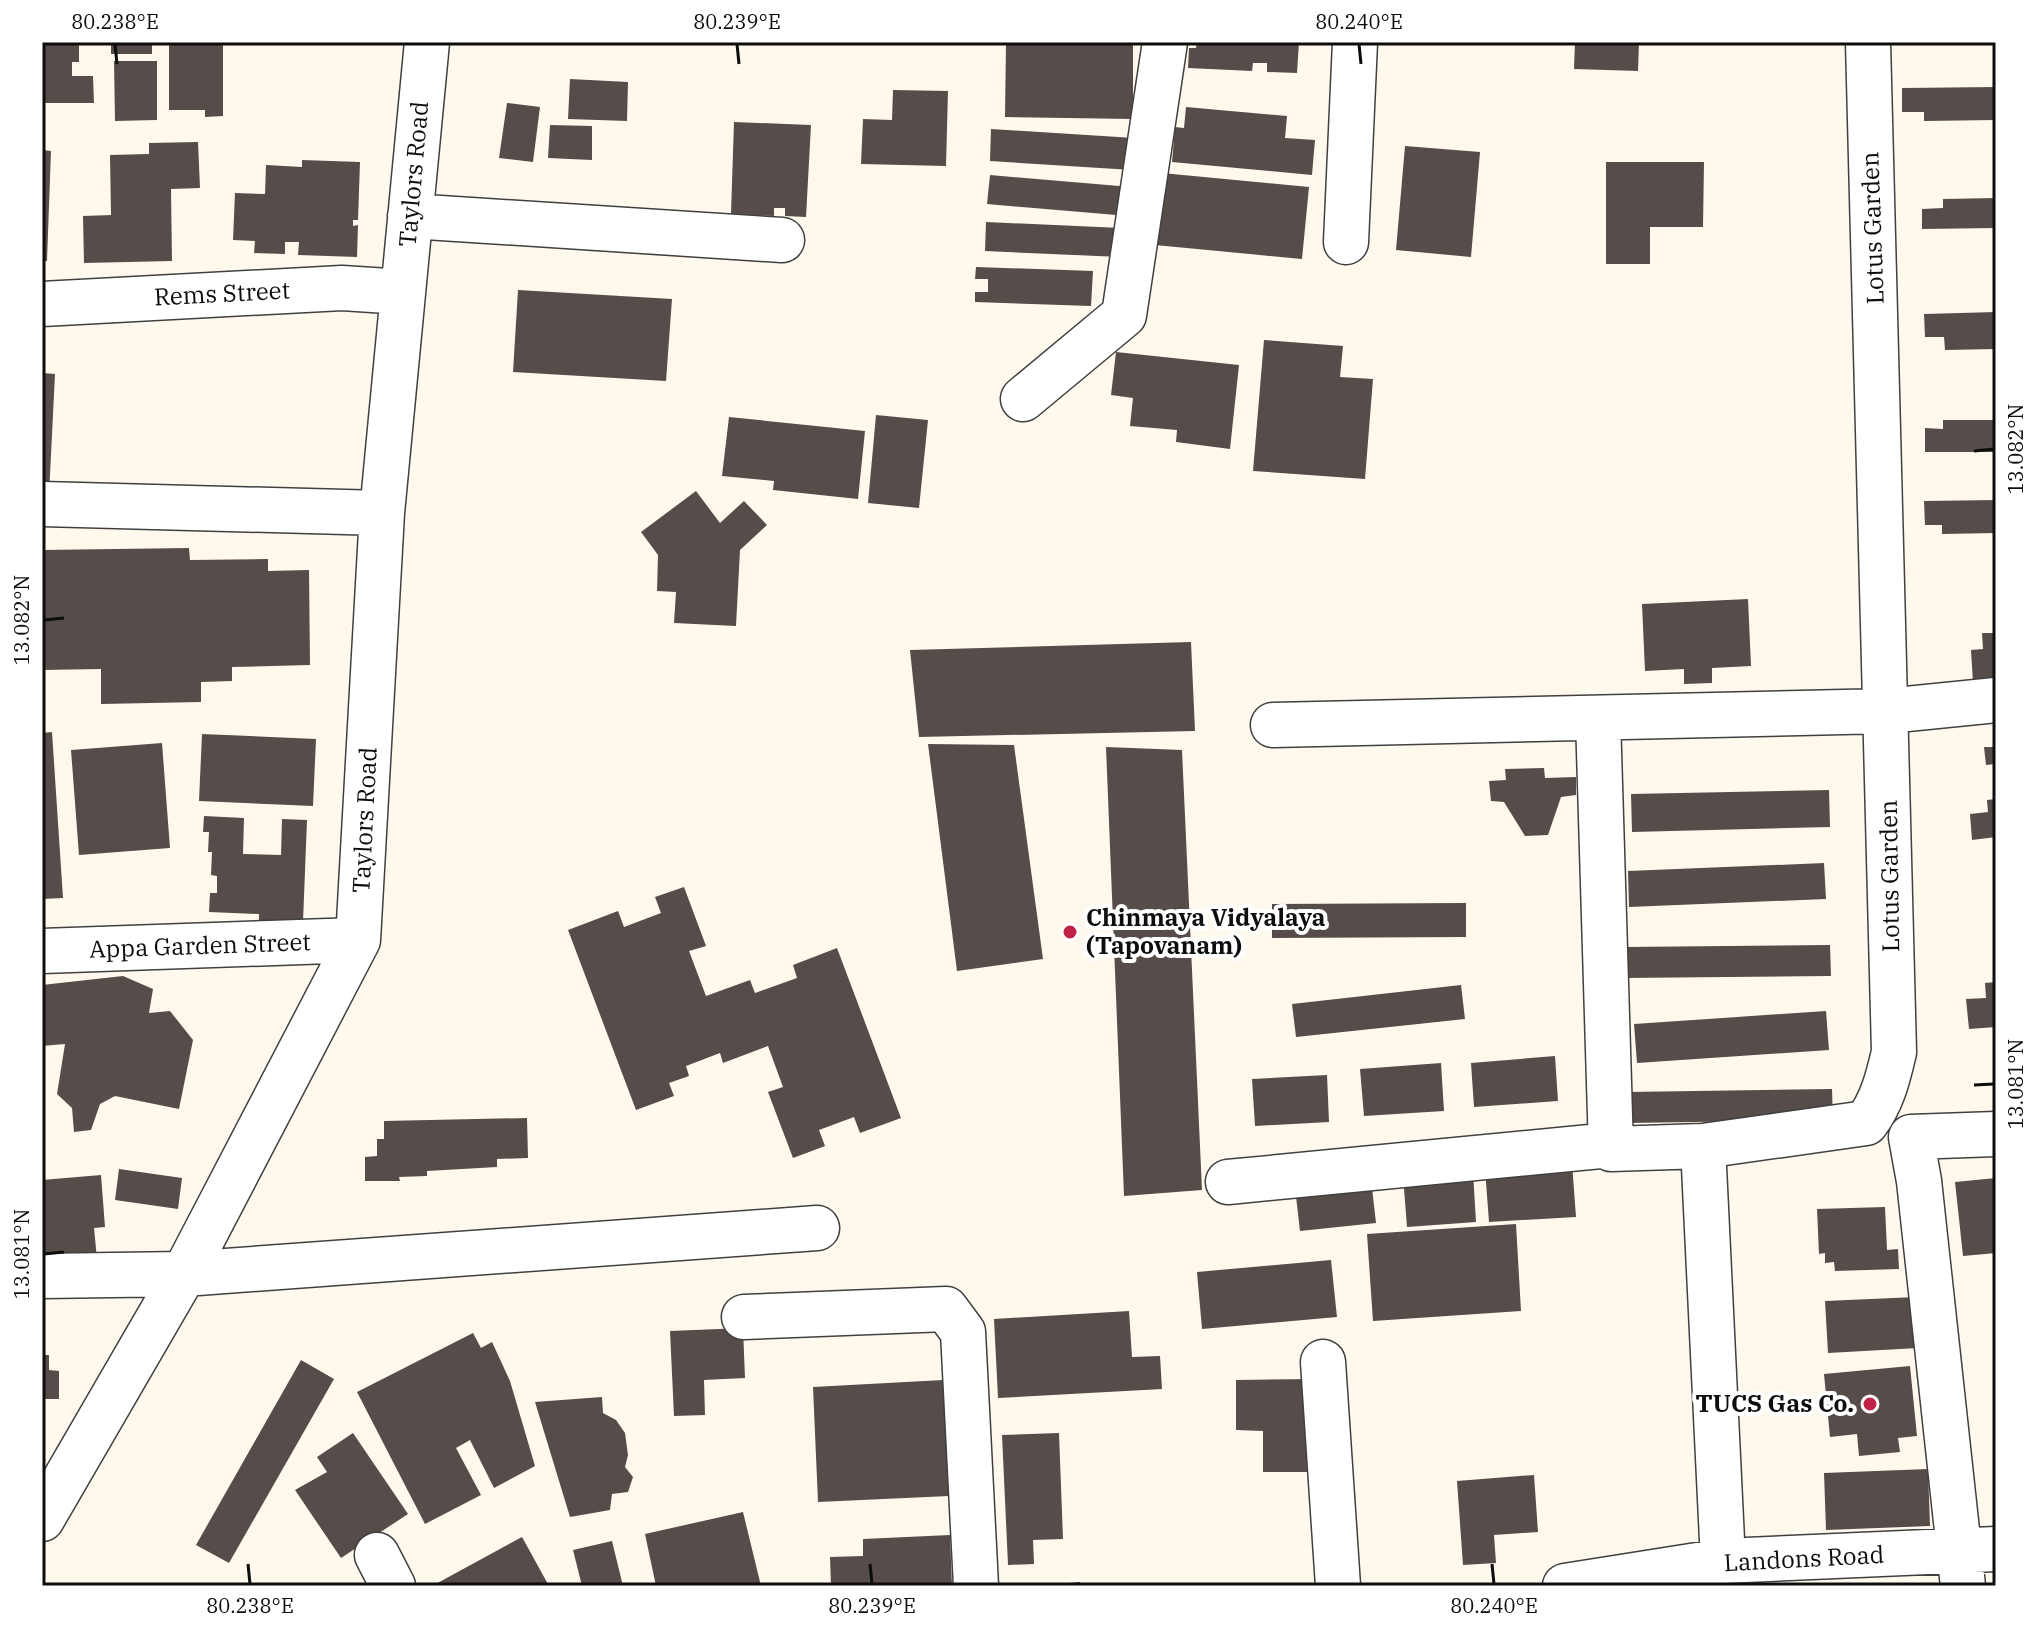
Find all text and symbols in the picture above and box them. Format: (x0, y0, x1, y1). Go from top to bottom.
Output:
text: 80.238°E (71, 8, 159, 35)
text: 80.239°E (693, 8, 781, 35)
text: 80.240°E (1315, 8, 1403, 35)
street label: Taylors Road (391, 100, 435, 248)
street label: Lotus Garden (1853, 151, 1891, 305)
street label: Rems Street (153, 273, 291, 313)
text: 13.082°N (2002, 404, 2029, 494)
text: 13.082°N (8, 575, 35, 665)
street label: Taylors Road (344, 746, 384, 894)
street label: Lotus Garden (1872, 800, 1906, 953)
place label: Chinmaya Vidyalaya (Tapovanam) (1086, 901, 1326, 961)
marker: Chinmaya Vidyalaya (Tapovanam) (1061, 923, 1079, 941)
street label: Appa Garden Street (89, 925, 311, 965)
text: 13.081°N (2002, 1039, 2029, 1129)
text: 13.081°N (8, 1209, 35, 1299)
place label: TUCS Gas Co. (1695, 1387, 1854, 1419)
marker: TUCS Gas Co. (1861, 1395, 1879, 1413)
street label: Landons Road (1723, 1538, 1885, 1578)
text: 80.238°E (206, 1592, 294, 1619)
text: 80.239°E (828, 1592, 916, 1619)
text: 80.240°E (1450, 1592, 1538, 1619)

